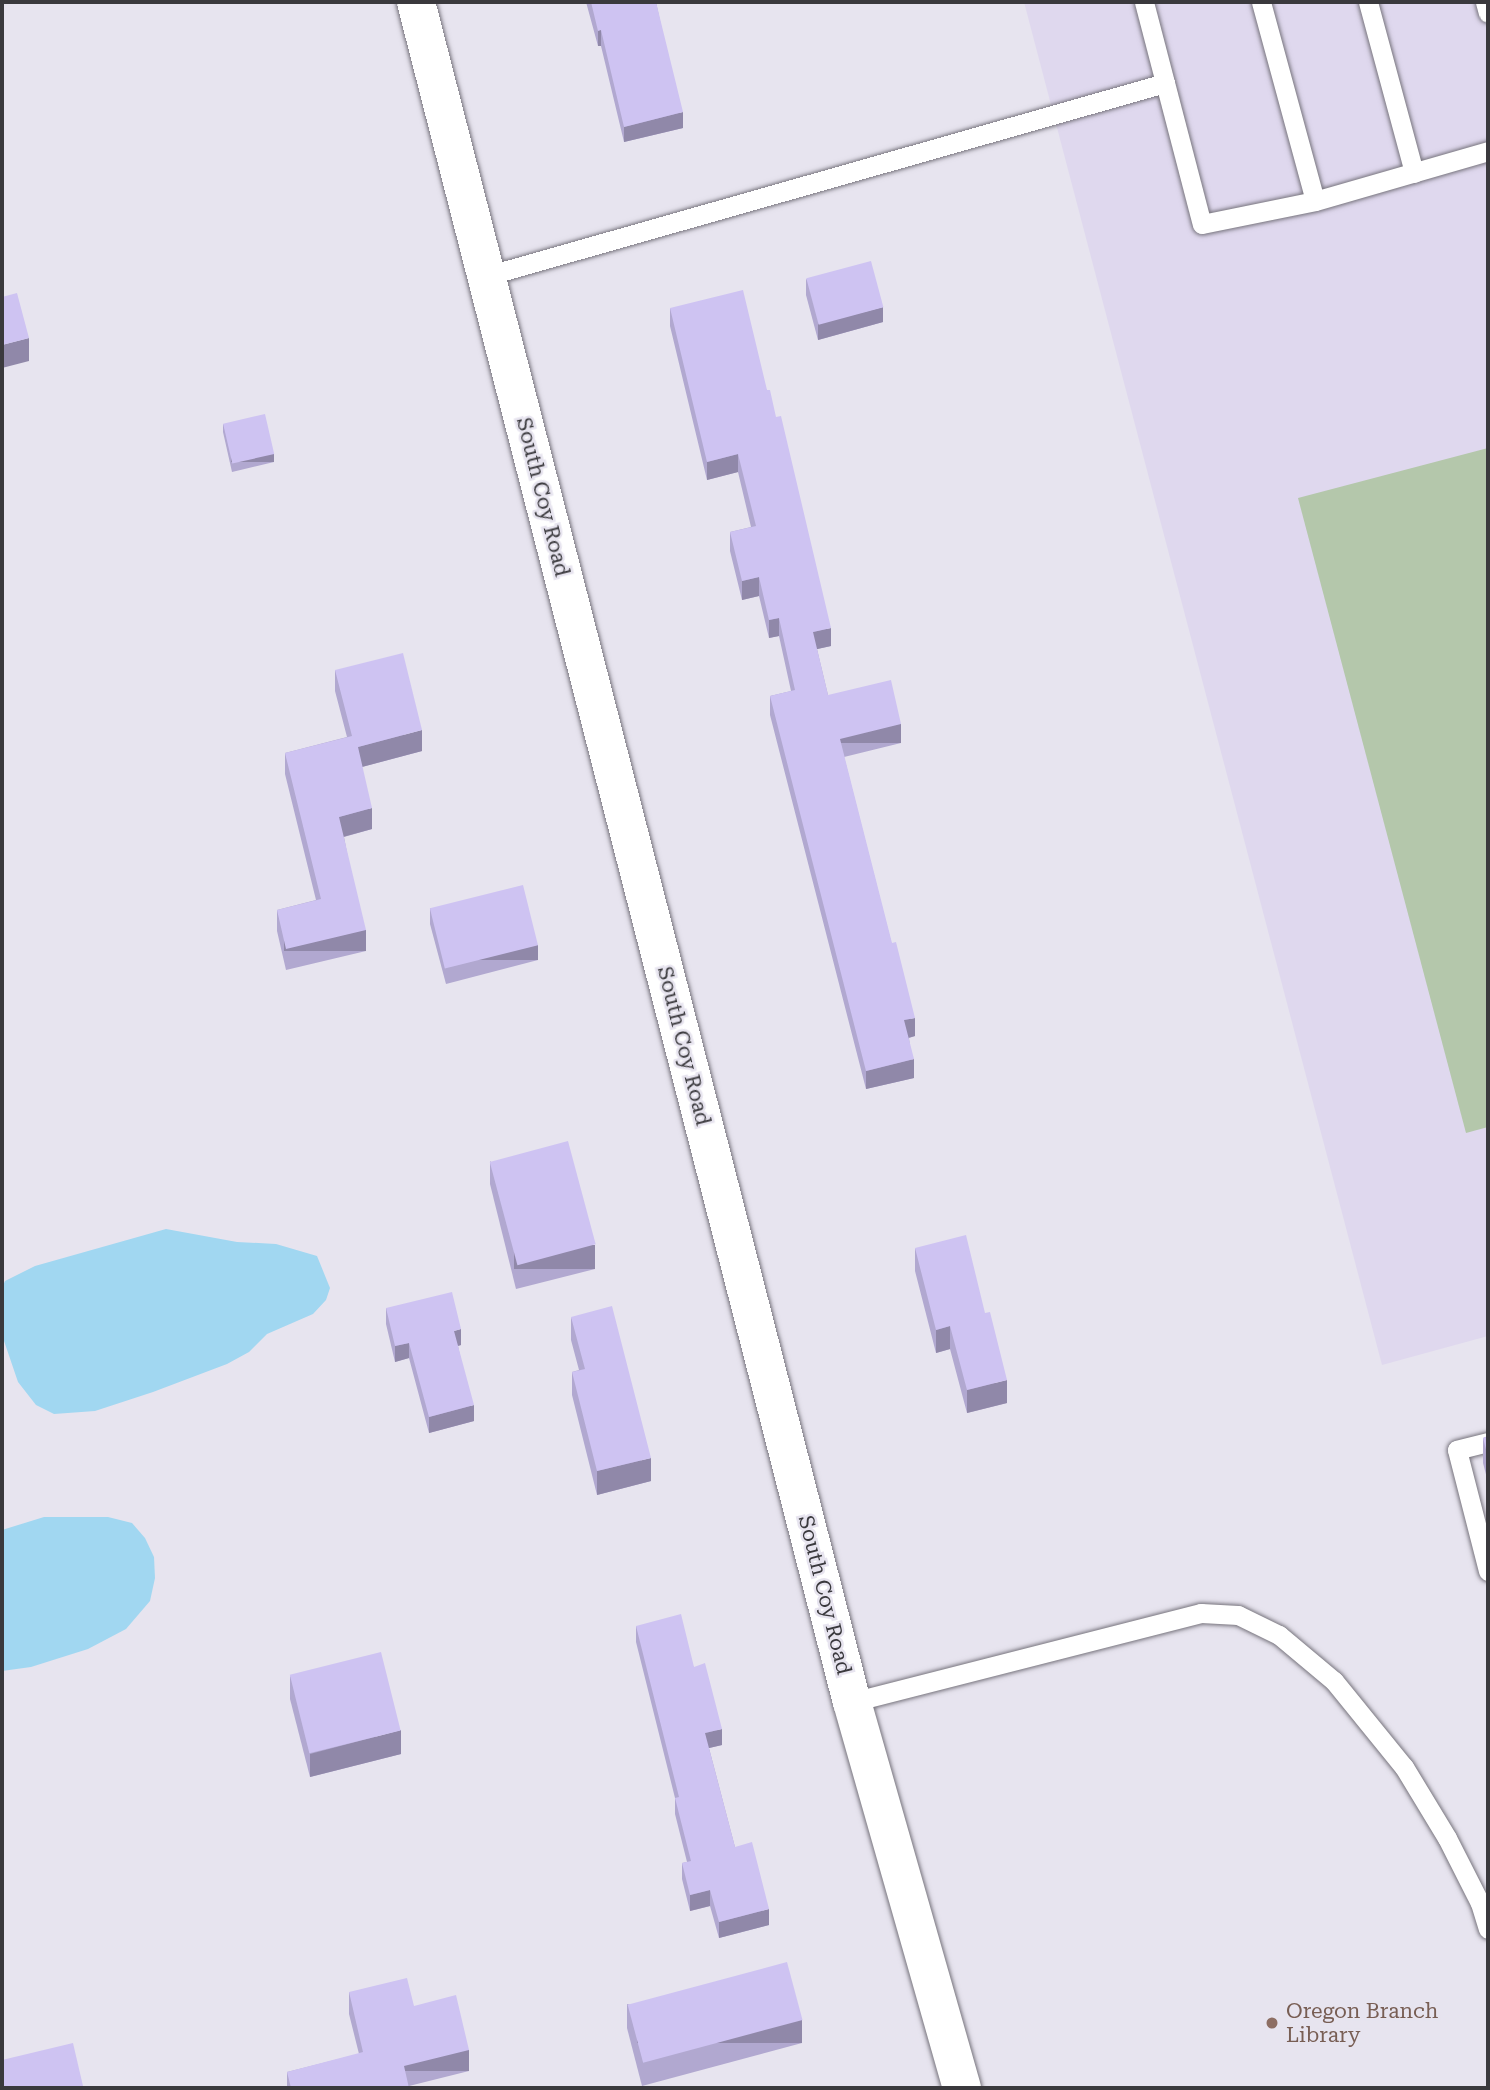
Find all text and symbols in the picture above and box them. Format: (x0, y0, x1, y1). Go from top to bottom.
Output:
street label: South Coy Road (511, 415, 575, 579)
street label: South Coy Road (652, 964, 716, 1128)
street label: South Coy Road (793, 1513, 857, 1677)
place label: Oregon Branch Library (1286, 1998, 1438, 2048)
marker: Oregon Branch Library (1264, 2015, 1280, 2031)

